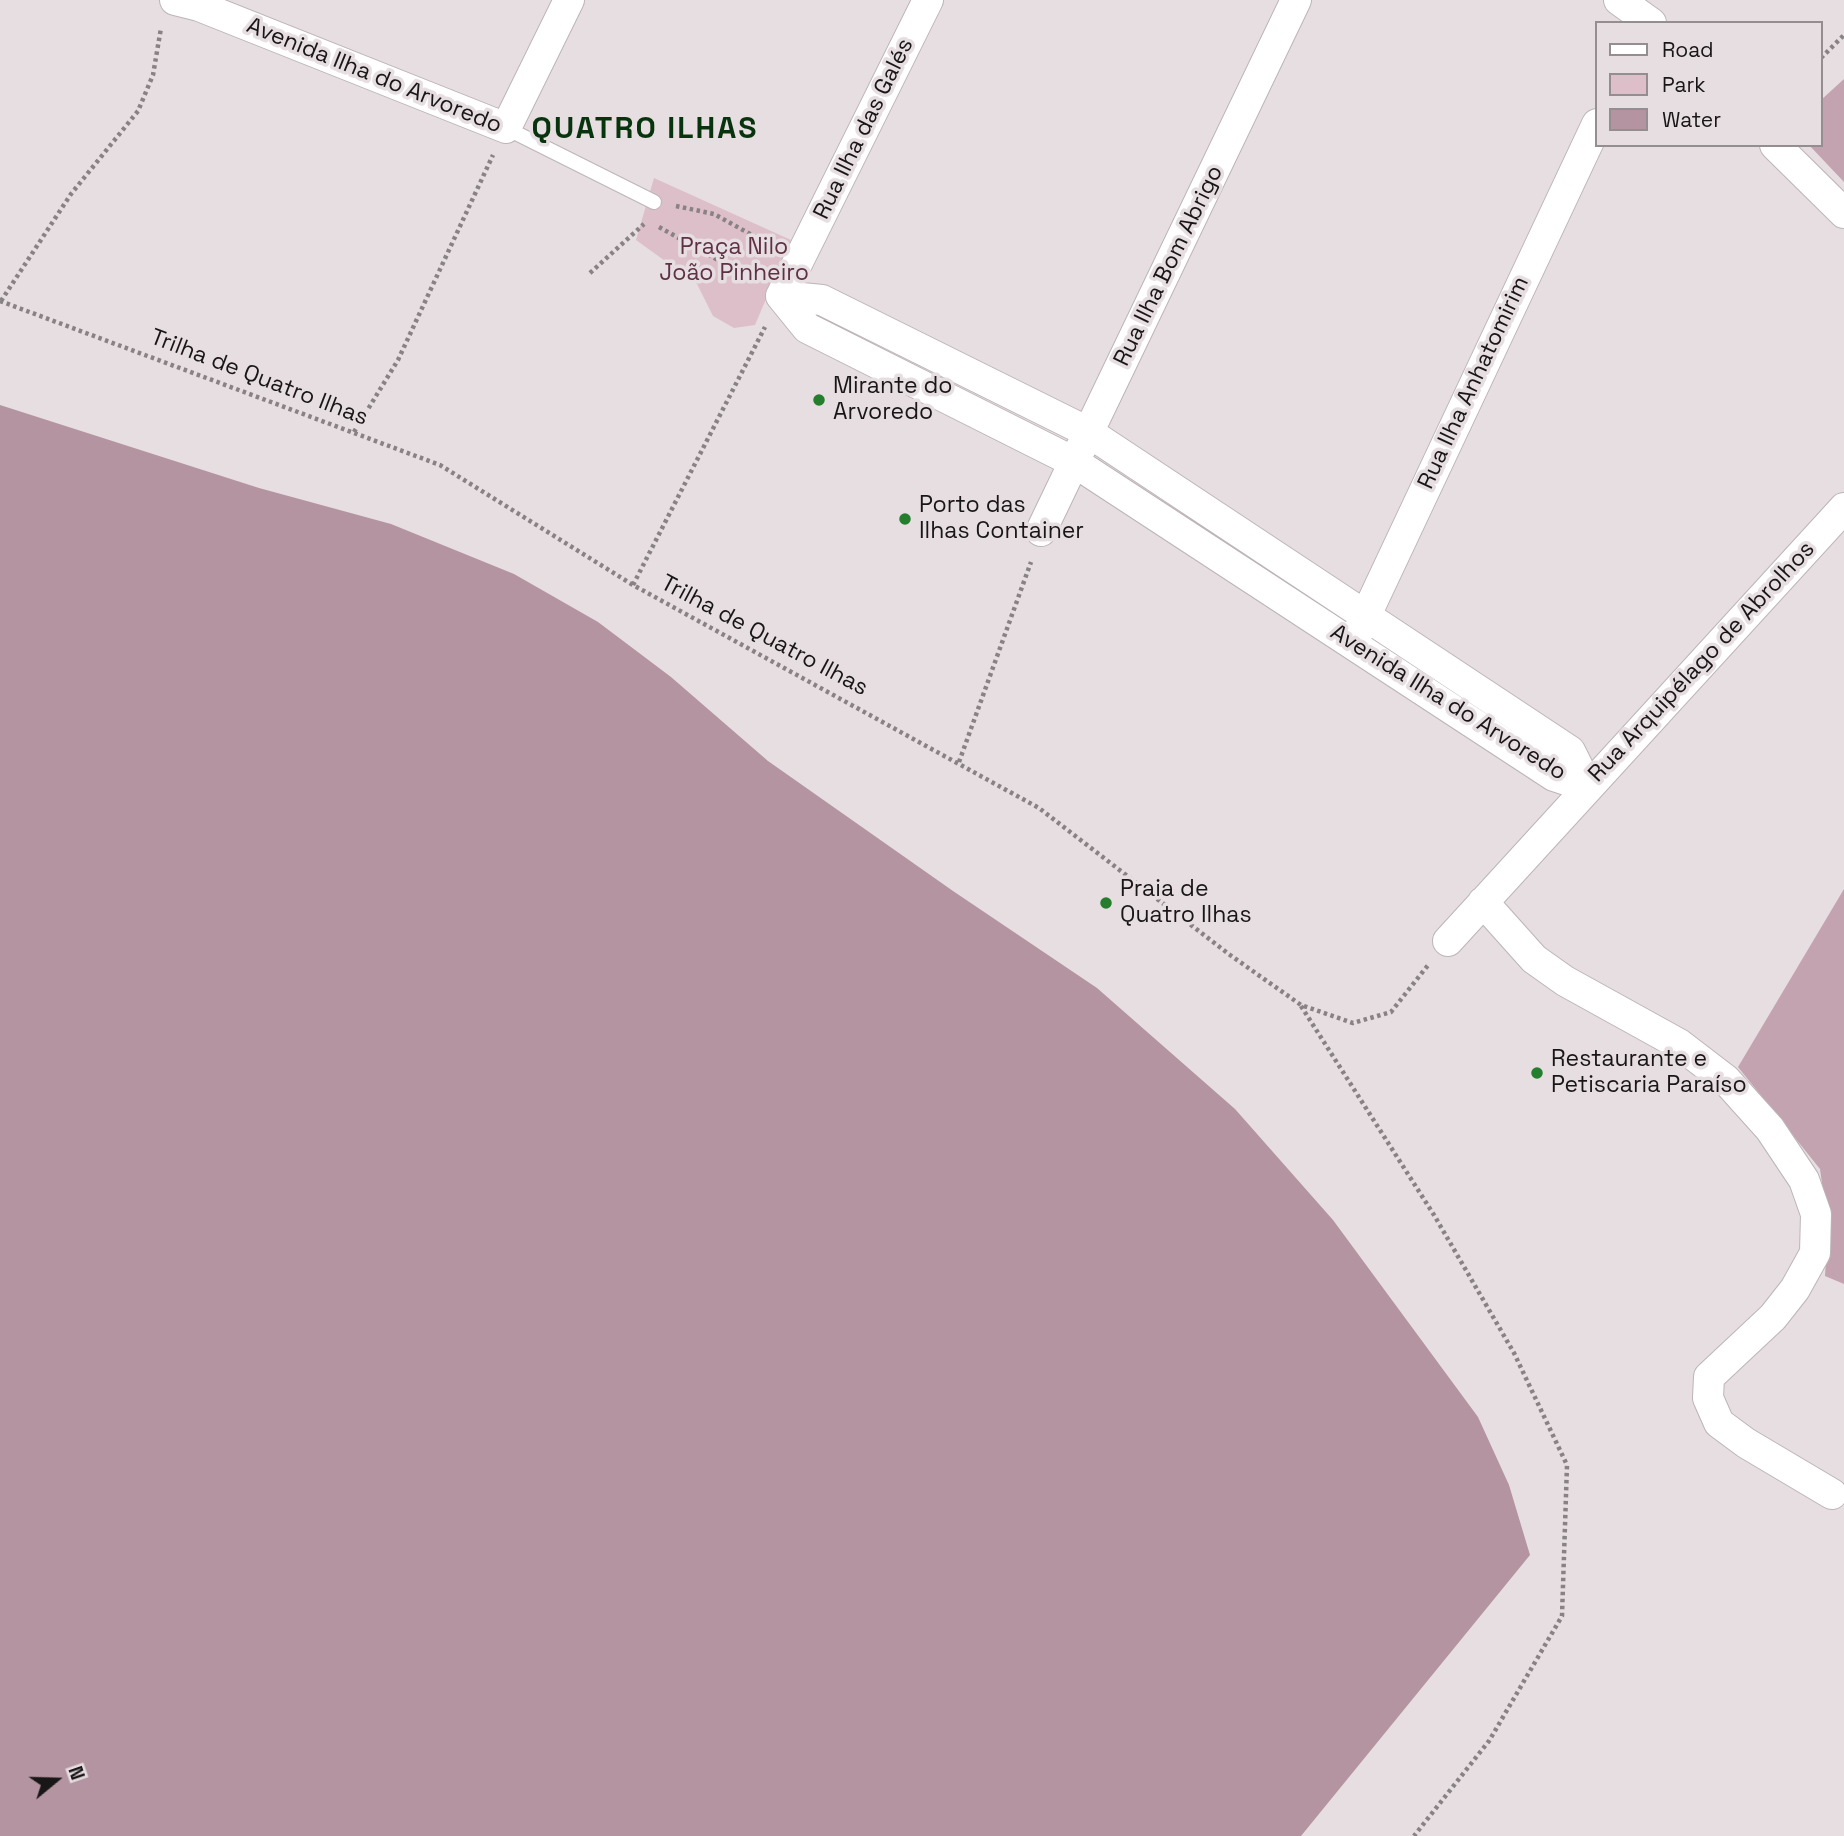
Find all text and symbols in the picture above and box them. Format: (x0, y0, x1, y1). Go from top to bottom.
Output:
street label: Avenida Ilha do Arvoredo (242, 12, 506, 140)
legend (1596, 21, 1823, 147)
street label: Rua Ilha das Galés (808, 34, 920, 224)
text: Road (1662, 36, 1714, 63)
text: Park (1662, 71, 1706, 98)
text: Water (1662, 106, 1721, 133)
district label: QUATRO ILHAS (533, 112, 757, 148)
street label: Rua Ilha Bom Abrigo (1108, 161, 1230, 371)
park label: Praça Nilo João Pinheiro (659, 234, 809, 288)
street label: Rua Ilha Anhatomirim (1413, 272, 1535, 494)
street label: Trilha de Quatro Ilhas (146, 324, 372, 432)
place label: Mirante do Arvoredo (833, 373, 953, 427)
marker: Mirante do Arvoredo (811, 392, 827, 408)
place label: Porto das Ilhas Container (919, 492, 1084, 546)
marker: Porto das Ilhas Container (897, 511, 913, 527)
street label: Rua Arquipélago de Abrolhos (1583, 536, 1821, 788)
street label: Trilha de Quatro Ilhas (656, 570, 872, 702)
street label: Avenida Ilha do Arvoredo (1325, 619, 1571, 787)
place label: Praia de Quatro Ilhas (1120, 876, 1252, 930)
marker: Praia de Quatro Ilhas (1098, 895, 1114, 911)
place label: Restaurante e Petiscaria Paraíso (1551, 1046, 1747, 1100)
marker: Restaurante e Petiscaria Paraíso (1529, 1065, 1545, 1081)
north arrow (21, 1745, 91, 1815)
text: N (62, 1763, 90, 1783)

